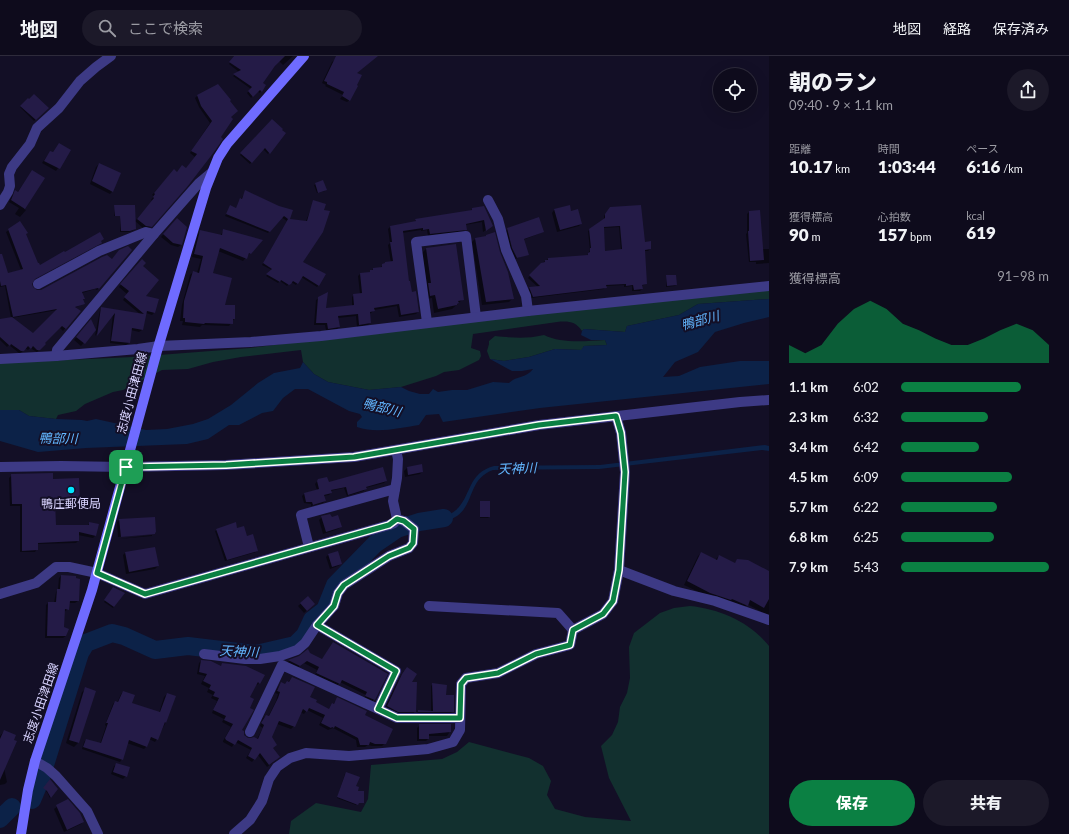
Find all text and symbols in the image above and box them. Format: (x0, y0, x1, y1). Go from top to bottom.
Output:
search box (82, 10, 362, 46)
text: 地図 (20, 17, 58, 40)
icon: search (96, 17, 118, 39)
text: ここで検索 (128, 19, 203, 37)
text: 地図 (893, 20, 921, 37)
text: 経路 (943, 20, 971, 37)
text: 保存済み (993, 20, 1049, 37)
map controls (713, 68, 757, 112)
button: locate (713, 68, 757, 112)
text: 朝のラン (789, 68, 877, 95)
button: share (1007, 69, 1049, 111)
text: 09:40 · 9 × 1.1 km (789, 97, 893, 113)
text: 距離 (789, 142, 811, 155)
text: 時間 (878, 142, 900, 155)
text: ペース (966, 142, 999, 155)
text: 10.17 (789, 156, 833, 177)
text: 1:03:44 (878, 156, 936, 177)
text: 6:16 (966, 156, 1000, 177)
text: km (833, 162, 850, 175)
text: /km (1000, 162, 1023, 175)
text: kcal (966, 209, 985, 222)
text: 獲得標高 (789, 210, 833, 223)
text: 心拍数 (878, 210, 911, 223)
text: 619 (966, 222, 996, 243)
text: 90 (789, 224, 809, 245)
text: 157 (878, 224, 907, 245)
text: m (809, 230, 821, 243)
text: bpm (907, 230, 931, 243)
text: 91–98 m (997, 268, 1049, 284)
text: 獲得標高 (789, 270, 841, 286)
water label: 鴨部川 (679, 307, 723, 333)
street label: 志度小田津田線 (113, 350, 150, 435)
text: 1.1 km (789, 379, 828, 395)
text: 6:02 (853, 379, 879, 395)
water label: 鴨部川 (361, 395, 405, 420)
text: 2.3 km (789, 409, 828, 425)
text: 6:32 (853, 409, 879, 425)
water label: 鴨部川 (38, 430, 80, 446)
text: 3.4 km (789, 439, 828, 455)
text: 6:42 (853, 439, 879, 455)
pin (109, 450, 143, 484)
icon: arrive (115, 456, 137, 478)
water label: 天神川 (497, 459, 539, 477)
text: 4.5 km (789, 469, 828, 485)
text: 6:09 (853, 469, 879, 485)
marker: 鴨庄郵便局 (66, 485, 76, 495)
place label: 鴨庄郵便局 (41, 496, 101, 511)
text: 5.7 km (789, 499, 828, 515)
text: 6:22 (853, 499, 879, 515)
text: 6.8 km (789, 529, 828, 545)
text: 6:25 (853, 529, 879, 545)
text: 7.9 km (789, 559, 828, 575)
text: 5:43 (853, 559, 879, 575)
water label: 天神川 (219, 642, 261, 660)
street label: 志度小田津田線 (20, 661, 61, 745)
button: 保存 (789, 780, 915, 826)
button: 共有 (923, 780, 1049, 826)

